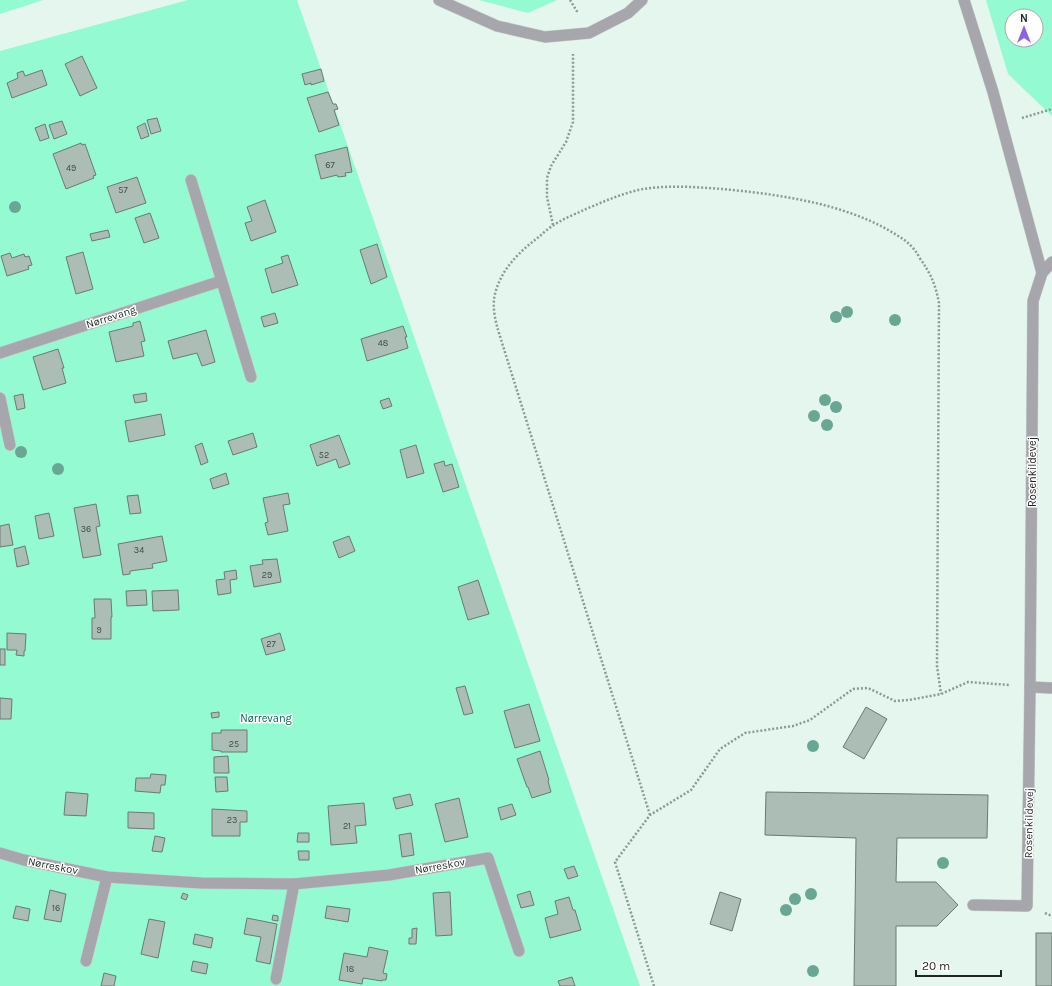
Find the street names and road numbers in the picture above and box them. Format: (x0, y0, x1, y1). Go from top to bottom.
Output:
street label: Nørrevang (84, 303, 138, 331)
street label: Rosenkildevej (1026, 437, 1039, 507)
street label: Rosenkildevej (1022, 788, 1036, 858)
street label: Nørreskov (27, 855, 80, 877)
street label: Nørreskov (414, 855, 467, 877)

